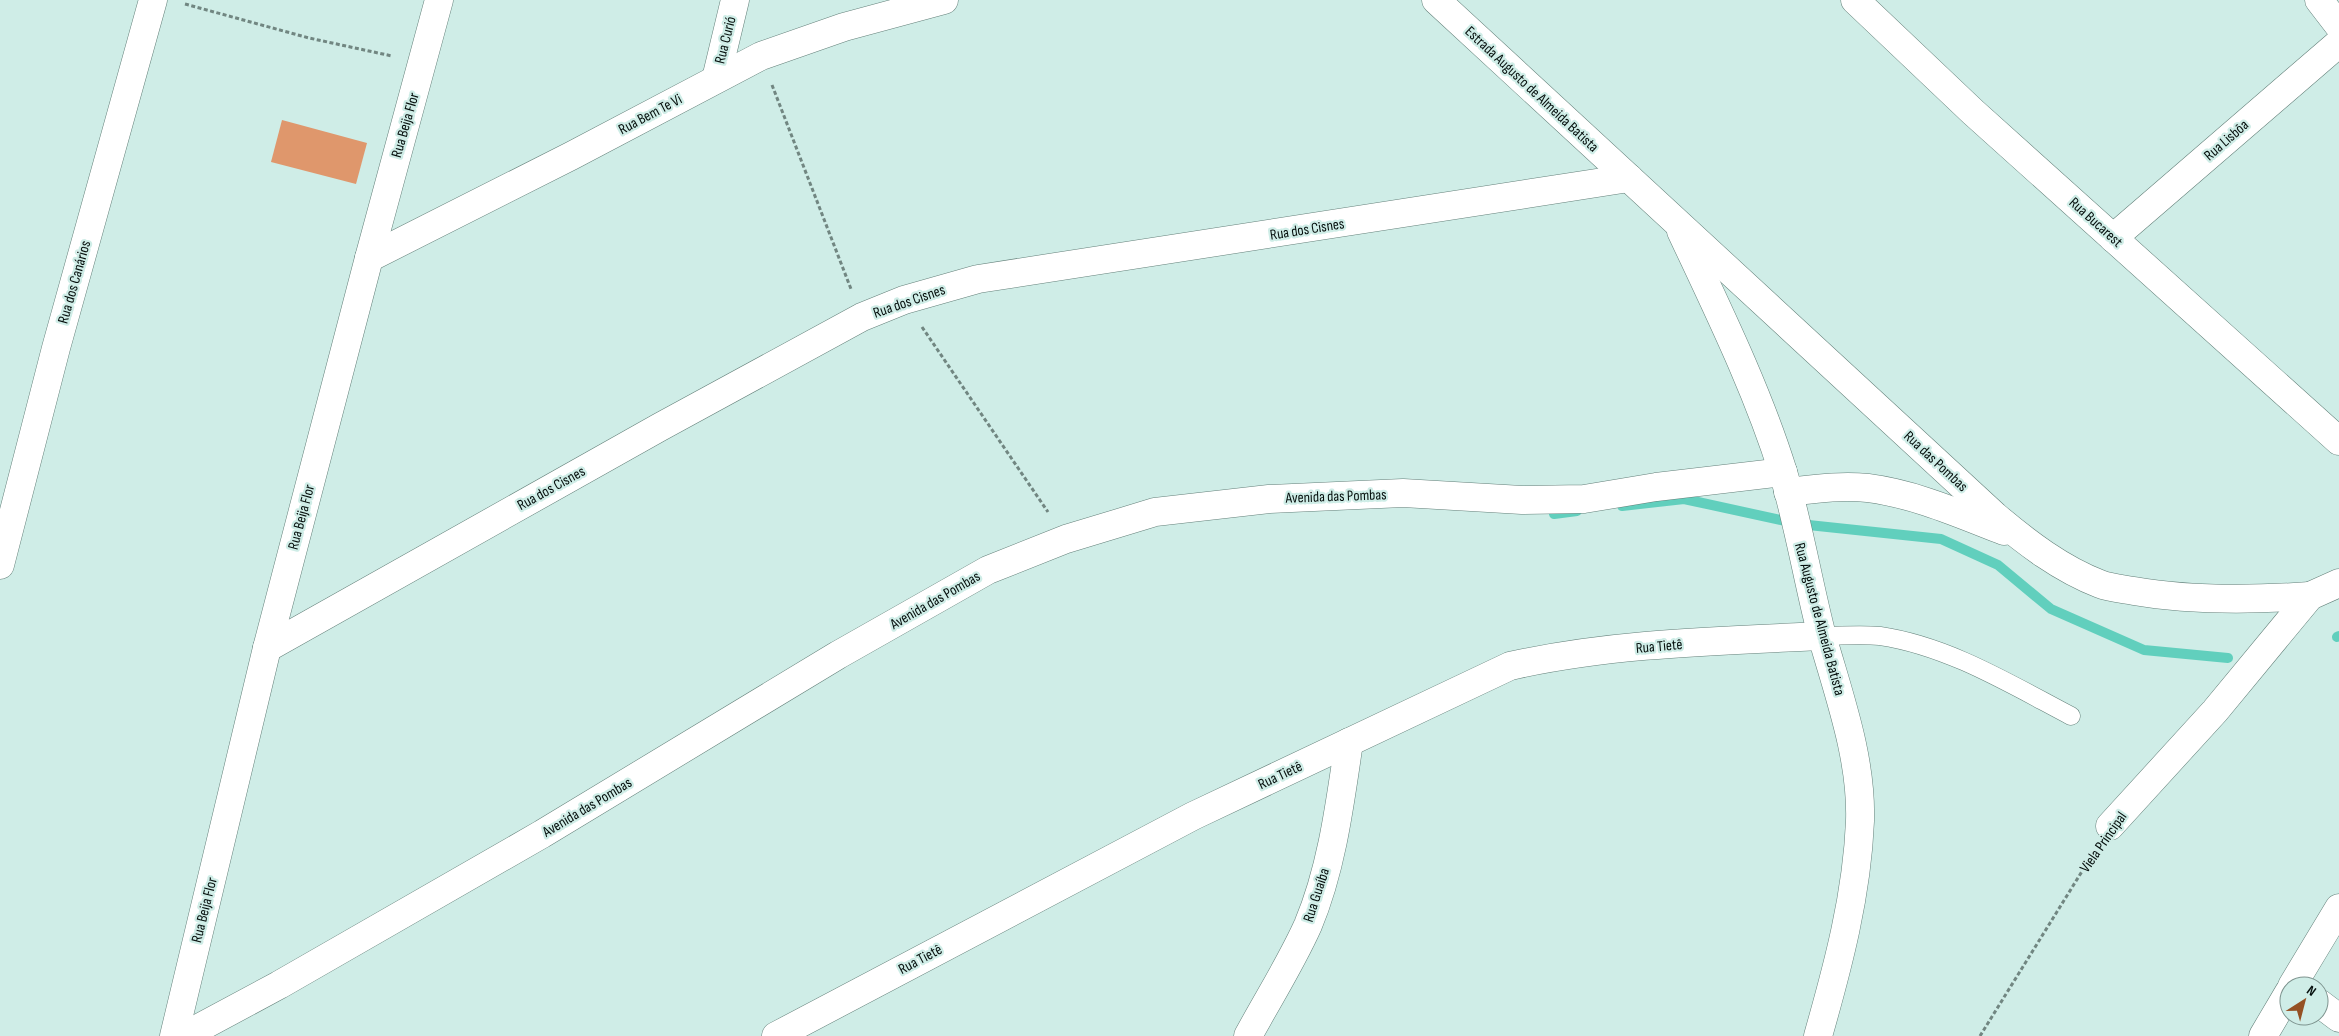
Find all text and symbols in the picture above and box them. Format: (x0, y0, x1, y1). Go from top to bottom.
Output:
street label: Rua Curió (710, 14, 741, 66)
street label: Estrada Augusto de Almeida Batista (1461, 22, 1603, 157)
street label: Rua Beija Flor (387, 90, 424, 160)
street label: Rua Bem Te Vi (615, 90, 685, 139)
street label: Rua Lisbôa (2200, 116, 2253, 165)
street label: Rua Bucarest (2065, 193, 2127, 252)
street label: Rua dos Cisnes (1269, 214, 1346, 245)
street label: Rua dos Canários (54, 239, 95, 326)
street label: Rua dos Cisnes (871, 280, 948, 323)
street label: Rua das Pombas (1900, 427, 1972, 496)
street label: Rua dos Cisnes (514, 462, 589, 515)
street label: Rua Beija Flor (284, 482, 319, 552)
street label: Avenida das Pombas (1284, 485, 1387, 508)
street label: Rua Augusto de Almeida Batista (1790, 541, 1849, 698)
street label: Avenida das Pombas (886, 567, 984, 634)
street label: Rua Tietê (1635, 635, 1683, 658)
street label: Rua Tietê (1255, 757, 1305, 794)
street label: Avenida das Pombas (538, 773, 635, 842)
street label: Viela Principal (2076, 808, 2131, 876)
street label: Rua Guaíba (1299, 866, 1334, 925)
street label: Rua Beija Flor (187, 875, 222, 945)
street label: Rua Tietê (895, 940, 945, 979)
north arrow (2279, 976, 2329, 1026)
text: N (2303, 982, 2319, 1000)

